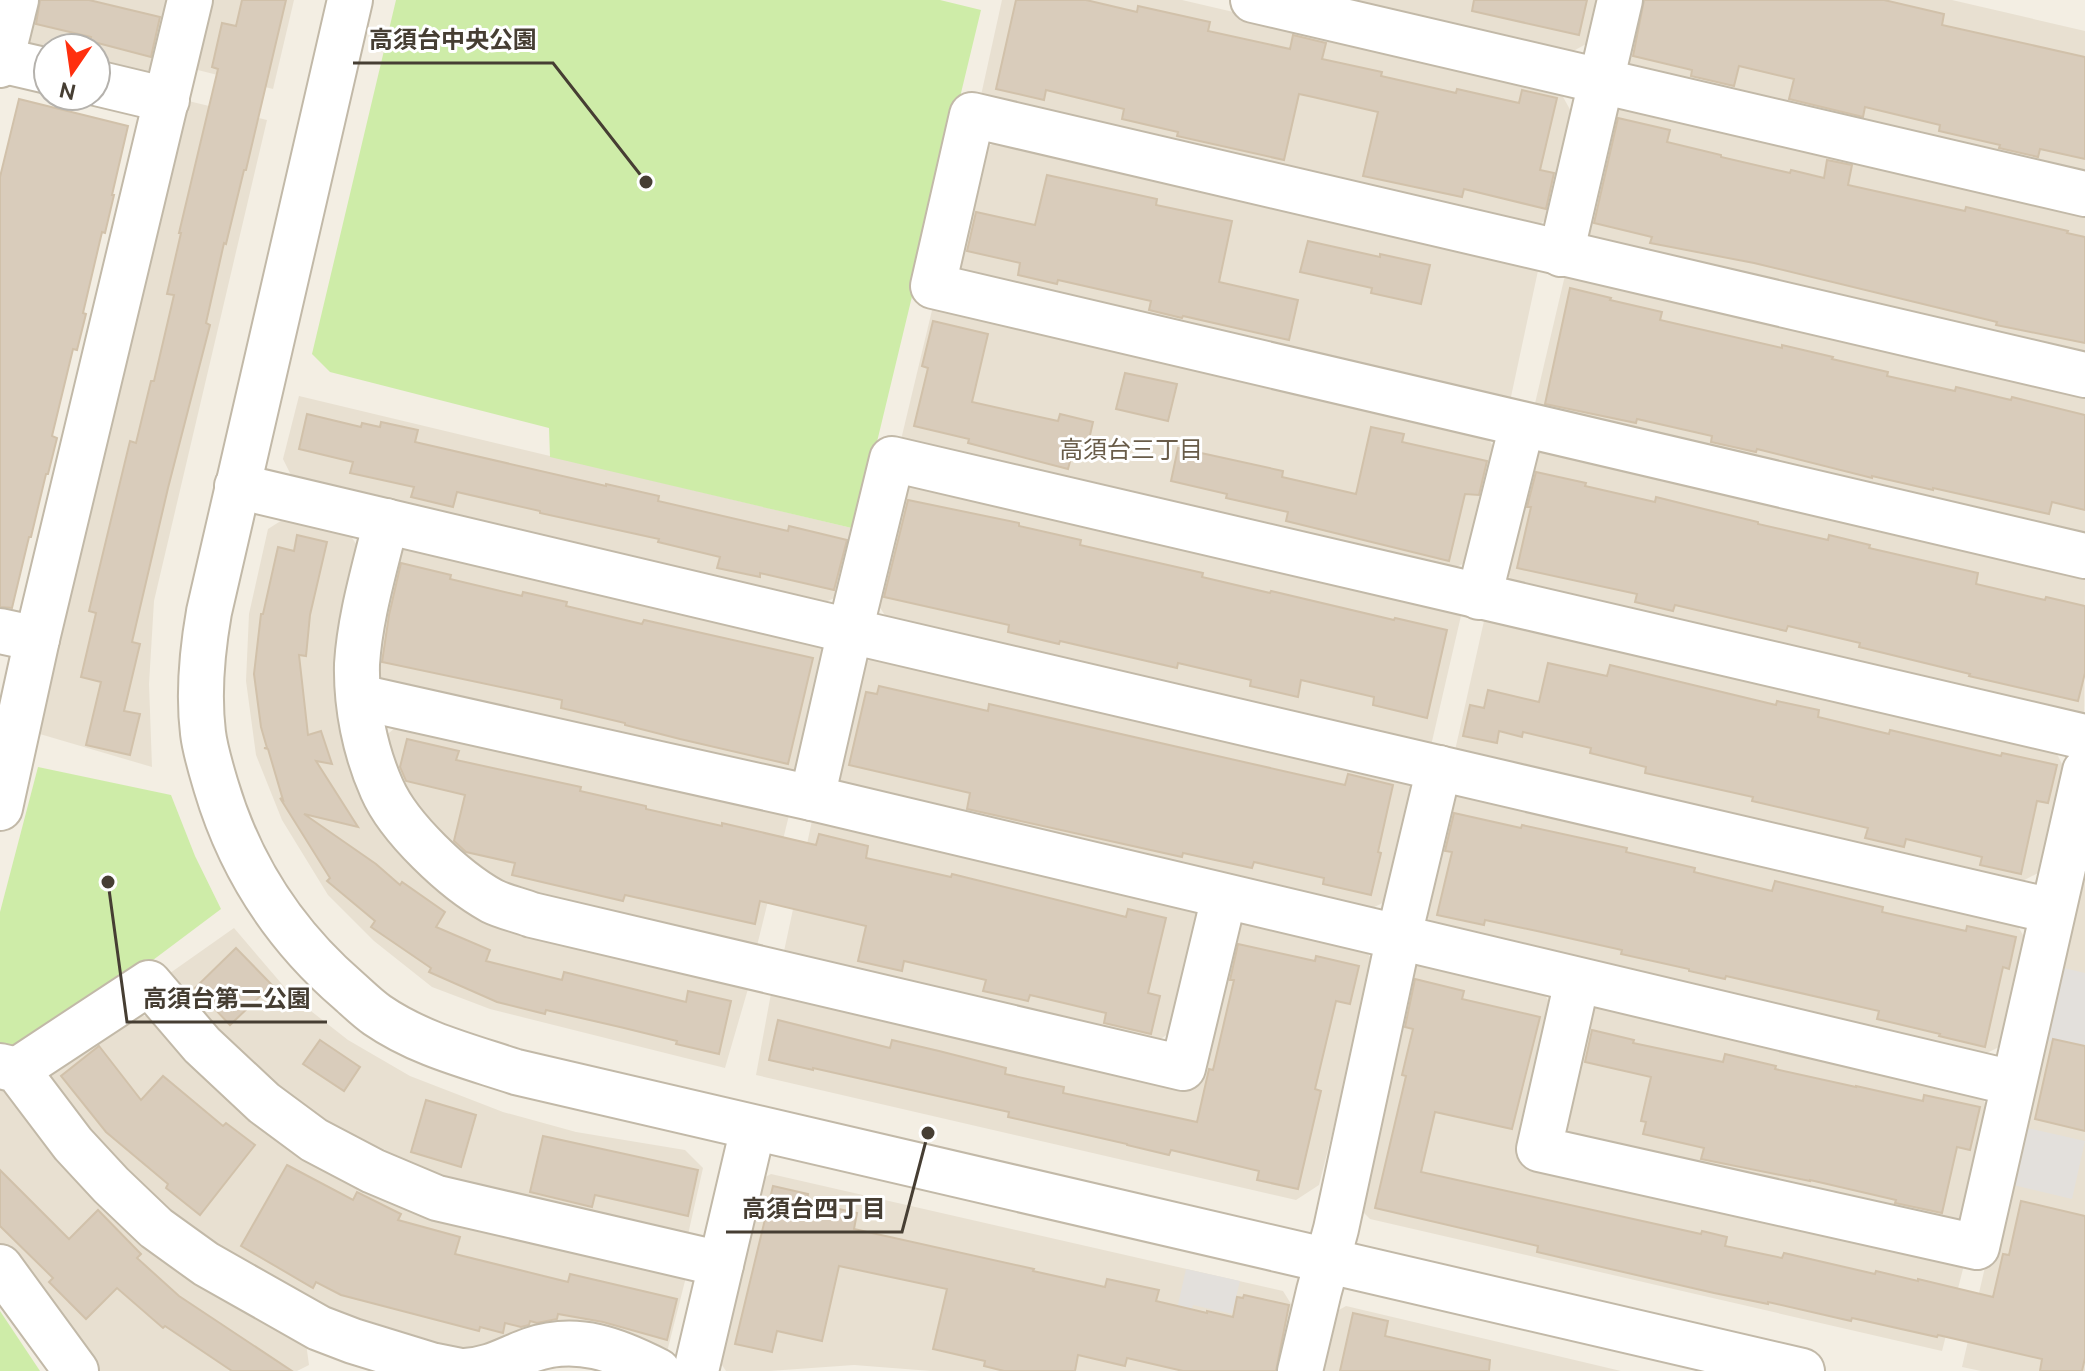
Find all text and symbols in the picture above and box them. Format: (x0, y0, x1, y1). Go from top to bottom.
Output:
callout: 高須台中央公園 (353, 15, 553, 63)
text: 高須台中央公園 (369, 26, 537, 53)
north arrow (32, 32, 112, 112)
text: N (57, 78, 78, 106)
district label: 高須台三丁目 (1059, 436, 1203, 463)
callout: 高須台第二公園 (127, 974, 327, 1022)
text: 高須台第二公園 (143, 985, 311, 1012)
callout: 高須台四丁目 (726, 1184, 902, 1232)
text: 高須台四丁目 (742, 1195, 886, 1222)

